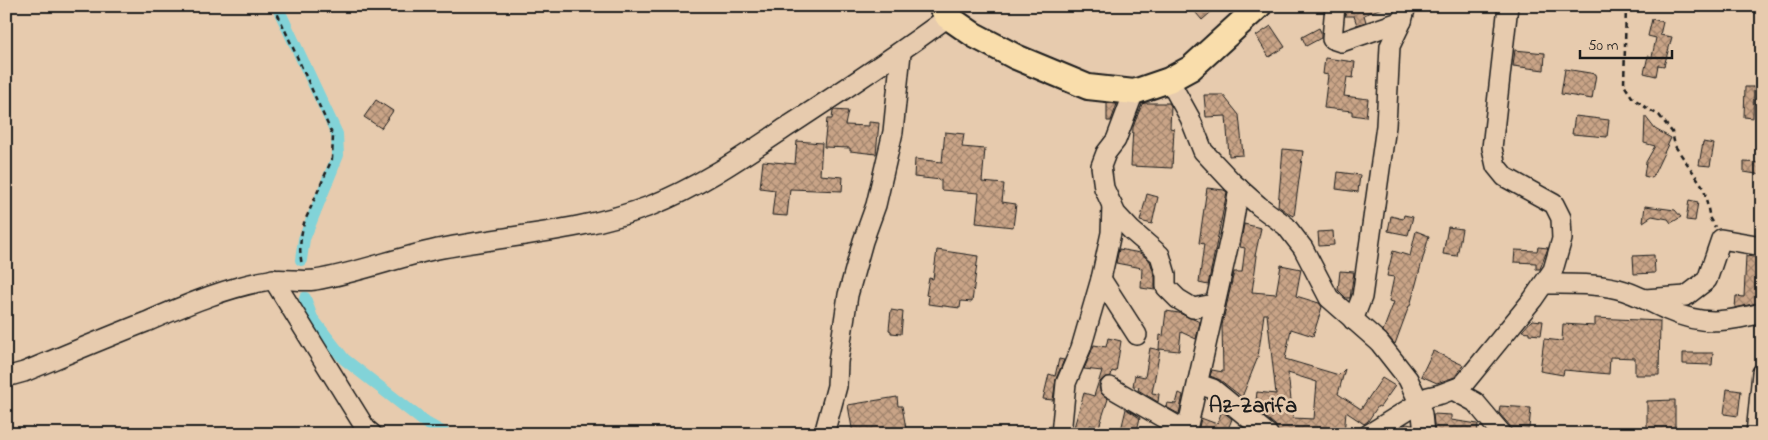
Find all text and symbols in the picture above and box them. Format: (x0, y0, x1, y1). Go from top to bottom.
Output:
scale bar (1580, 28, 1673, 60)
text: 50 m (1588, 35, 1619, 57)
district label: Az-Zarifa (1209, 391, 1297, 423)

